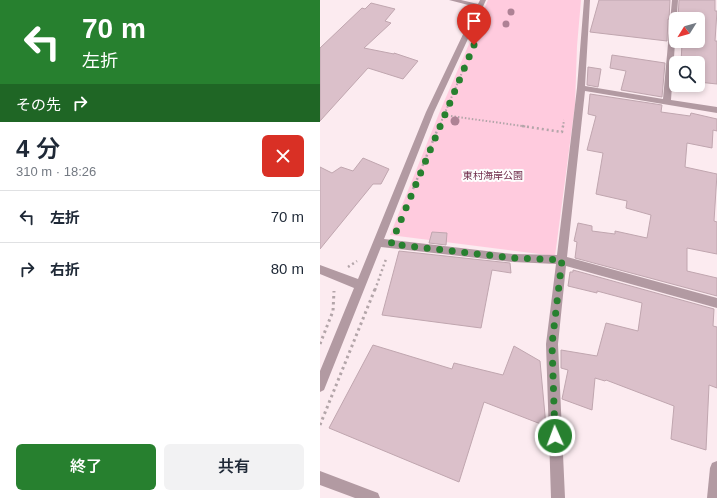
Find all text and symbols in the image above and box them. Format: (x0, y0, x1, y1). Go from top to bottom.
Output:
pin (457, 4, 491, 45)
icon: arrive (463, 10, 485, 32)
north arrow (669, 12, 705, 48)
map controls (669, 12, 705, 92)
text: 70 m (82, 13, 146, 44)
icon: left (16, 16, 68, 68)
text: 左折 (82, 51, 118, 71)
button: search (669, 56, 705, 92)
icon: right (69, 92, 91, 114)
text: その先 (16, 96, 61, 113)
text: 4 分 (16, 135, 60, 162)
button: close (262, 135, 304, 177)
text: 310 m · 18:26 (16, 164, 96, 179)
park label: 東村海岸公園 (463, 170, 523, 181)
icon: left (16, 206, 38, 228)
text: 70 m (271, 208, 304, 225)
text: 左折 (50, 209, 80, 226)
icon: right (16, 258, 38, 280)
text: 80 m (271, 260, 304, 277)
text: 右折 (50, 261, 80, 278)
position arrow (534, 415, 576, 457)
button: 終了 (16, 444, 156, 490)
button: 共有 (164, 444, 304, 490)

